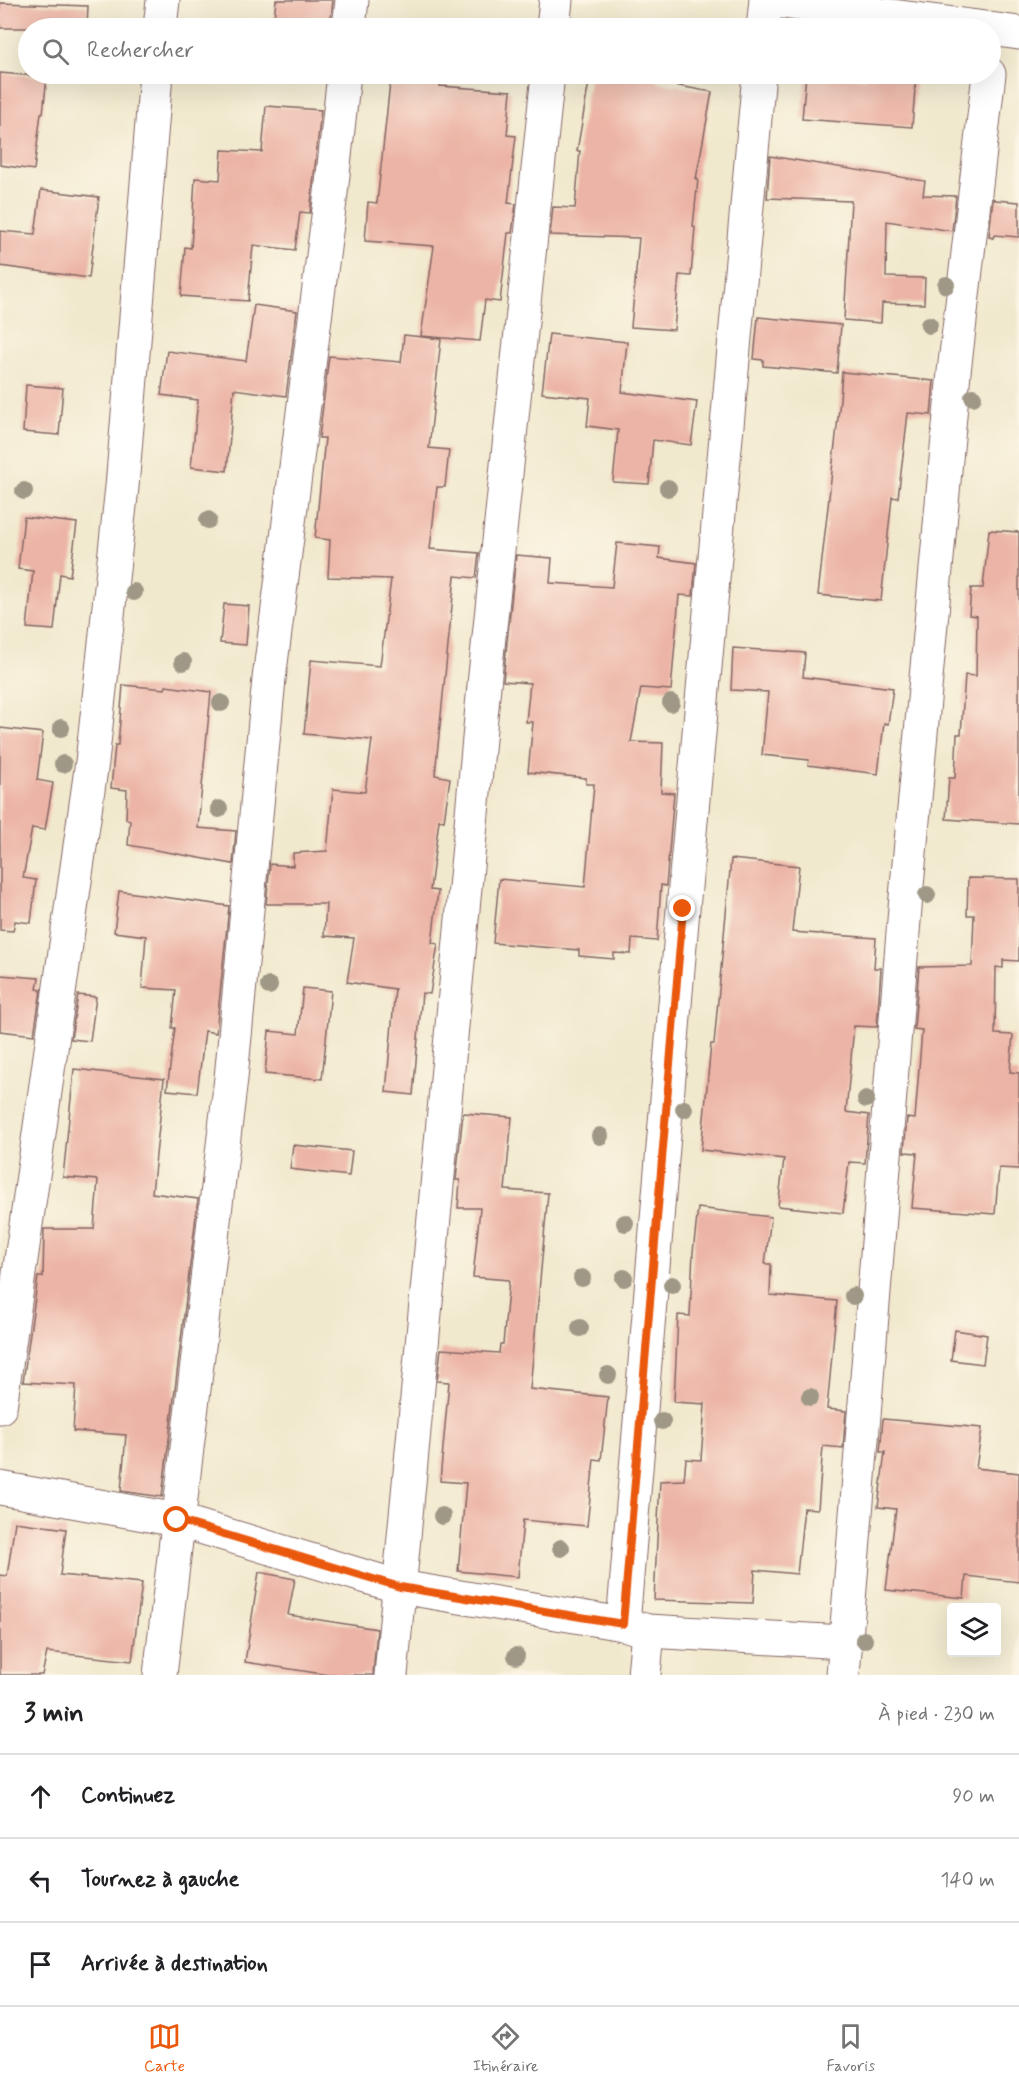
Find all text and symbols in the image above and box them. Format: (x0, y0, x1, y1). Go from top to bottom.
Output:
search box (18, 18, 1001, 84)
icon: search (39, 35, 72, 68)
text: Rechercher (87, 37, 194, 65)
route end (669, 895, 695, 921)
route start (163, 1506, 189, 1532)
map controls (947, 1603, 1001, 1657)
button: layers (947, 1603, 1001, 1657)
text: 3 min (24, 1697, 84, 1731)
text: À pied · 230 m (878, 1701, 995, 1728)
icon: ahead (24, 1780, 57, 1813)
text: Continuez (81, 1782, 175, 1810)
text: 90 m (952, 1783, 995, 1810)
icon: left (24, 1864, 57, 1897)
text: Tournez à gauche (81, 1866, 239, 1894)
text: 140 m (941, 1867, 995, 1894)
icon: arrive (24, 1948, 57, 1981)
text: Arrivée à destination (81, 1950, 268, 1978)
tab: Carte (144, 2020, 185, 2077)
tab: Itinéraire (473, 2020, 539, 2077)
tab: Favoris (826, 2020, 875, 2077)

